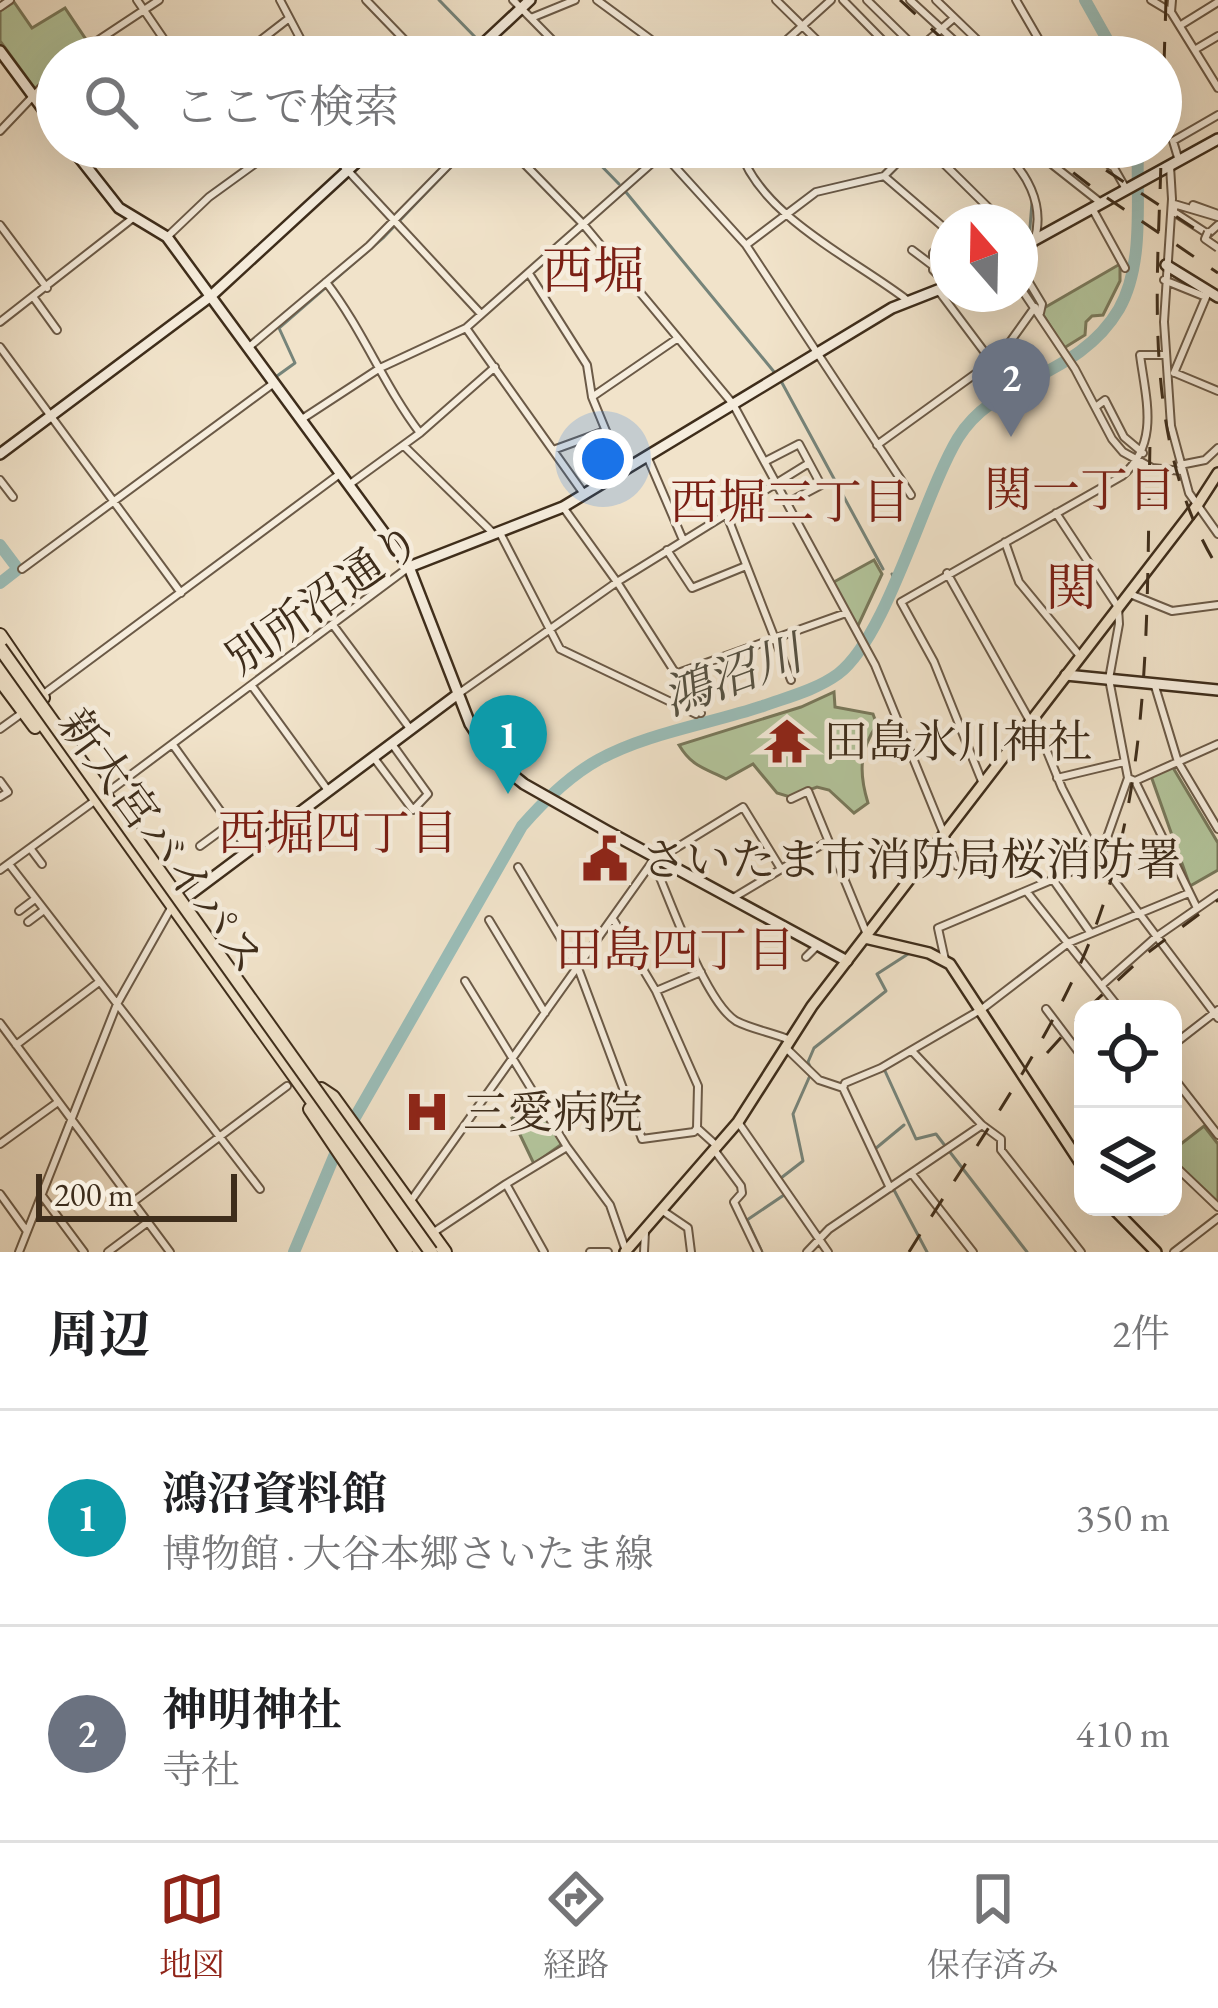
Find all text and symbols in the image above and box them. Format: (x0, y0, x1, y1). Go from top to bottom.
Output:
search box (36, 36, 1182, 168)
icon: search (78, 69, 144, 135)
text: ここで検索 (174, 77, 399, 135)
north arrow (930, 204, 1038, 312)
district label: 西堀 (542, 237, 644, 303)
pin: 2 (972, 338, 1050, 437)
your location (573, 429, 633, 489)
district label: 関一丁目 (984, 458, 1176, 520)
district label: 西堀三丁目 (670, 470, 910, 532)
street label: 別所沼通り (214, 510, 432, 686)
district label: 関 (1045, 554, 1097, 620)
water label: 鴻沼川 (654, 620, 815, 729)
pin: 1 (469, 695, 547, 794)
street label: 新大宮バイパス (46, 697, 278, 985)
place label: 田島氷川神社 (823, 712, 1093, 770)
temple icon: 田島氷川神社 (762, 716, 812, 766)
district label: 西堀四丁目 (218, 801, 458, 863)
place label: さいたま市消防局桜消防署 (641, 830, 1181, 888)
public building icon: さいたま市消防局桜消防署 (580, 834, 630, 884)
district label: 田島四丁目 (555, 918, 795, 980)
map controls (1074, 1000, 1182, 1216)
button: locate (1074, 1000, 1182, 1108)
place label: 三愛病院 (463, 1083, 643, 1141)
hospital icon: 三愛病院 (402, 1087, 452, 1137)
button: layers (1074, 1108, 1182, 1216)
scale bar (36, 1168, 237, 1221)
text: 200 m (54, 1173, 134, 1216)
text: 周辺 (48, 1301, 150, 1367)
text: 2件 (1112, 1308, 1170, 1359)
text: 鴻沼資料館 (162, 1464, 387, 1522)
text: 1 (77, 1492, 97, 1543)
text: 350 m (1076, 1492, 1170, 1543)
text: 博物館 · 大谷本郷さいたま線 (162, 1528, 653, 1579)
text: 神明神社 (162, 1680, 342, 1738)
text: 2 (77, 1708, 97, 1759)
text: 410 m (1076, 1708, 1170, 1759)
text: 寺社 (162, 1744, 240, 1795)
tab: 地図 (159, 1866, 225, 1986)
tab: 経路 (543, 1866, 609, 1986)
tab: 保存済み (927, 1866, 1059, 1986)

